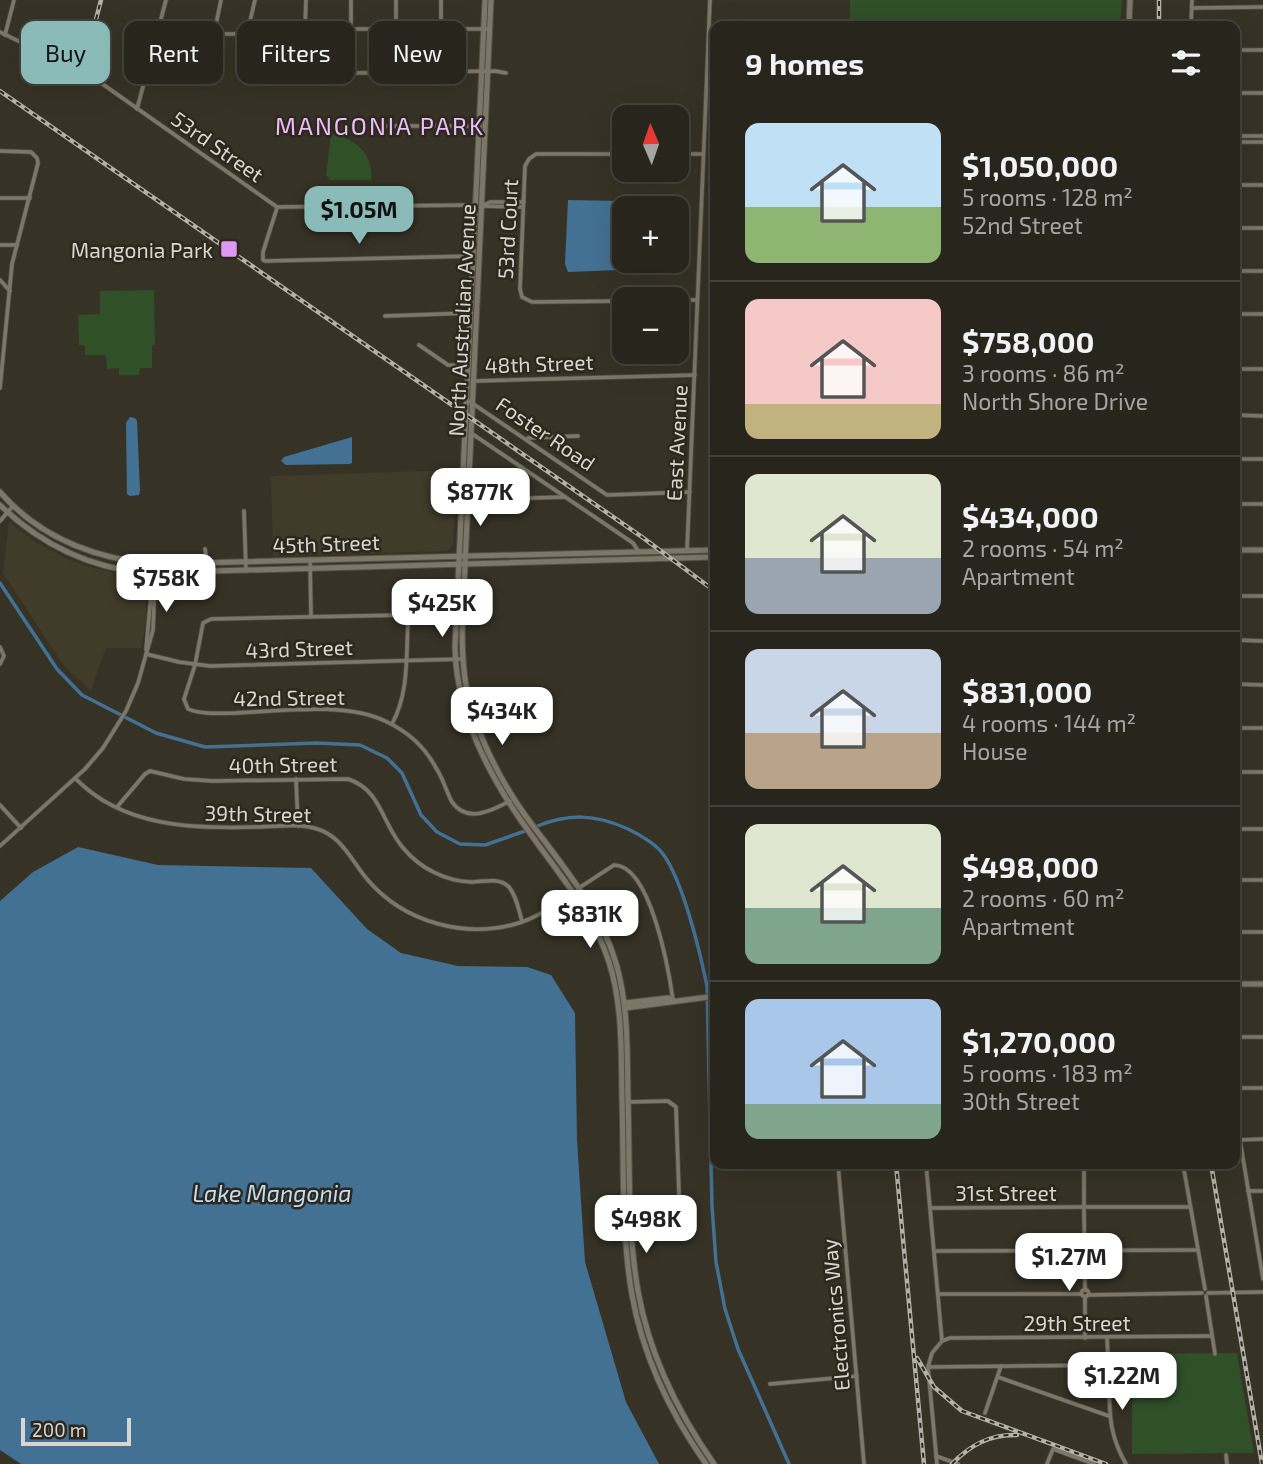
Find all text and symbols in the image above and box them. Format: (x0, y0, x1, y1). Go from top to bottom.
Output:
chip: Buy (21, 21, 110, 84)
chip: Rent (124, 21, 223, 84)
chip: Filters (237, 21, 355, 84)
chip: New (369, 21, 466, 84)
icon: filters (1167, 44, 1205, 82)
text: 9 homes (745, 45, 864, 81)
street label: 53rd Street (167, 105, 269, 187)
north arrow (612, 105, 690, 182)
map controls (612, 105, 689, 364)
district label: MANGONIA PARK (275, 111, 485, 140)
text: $1,050,000 (962, 147, 1118, 183)
icon: home (801, 151, 885, 235)
street label: 53rd Court (492, 178, 522, 280)
text: 5 rooms · 128 m² (962, 183, 1133, 211)
pin: $1.05M (302, 187, 416, 246)
text: $1.05M (320, 195, 398, 223)
button: + (612, 196, 689, 273)
street label: North Australian Avenue (442, 203, 480, 437)
text: 52nd Street (962, 211, 1083, 239)
place label: Mangonia Park (71, 237, 213, 262)
marker: Mangonia Park (219, 239, 239, 259)
button: − (612, 287, 689, 364)
text: $758,000 (962, 323, 1095, 359)
icon: home (801, 327, 885, 411)
street label: 48th Street (484, 349, 594, 377)
text: 3 rooms · 86 m² (962, 359, 1124, 387)
street label: East Avenue (660, 384, 692, 502)
text: North Shore Drive (962, 387, 1148, 415)
street label: Foster Road (492, 391, 600, 475)
pin: $877K (431, 468, 529, 528)
text: $877K (447, 477, 513, 505)
text: $434,000 (962, 498, 1099, 534)
icon: home (801, 502, 885, 586)
street label: 45th Street (272, 529, 380, 557)
text: 2 rooms · 54 m² (962, 534, 1124, 562)
pin: $758K (117, 554, 215, 614)
text: Apartment (962, 562, 1075, 590)
text: $758K (132, 563, 200, 591)
pin: $425K (393, 580, 491, 639)
text: $425K (408, 588, 476, 616)
street label: 43rd Street (245, 634, 353, 662)
text: $831,000 (962, 673, 1092, 709)
icon: home (801, 677, 885, 761)
street label: 42nd Street (233, 684, 345, 710)
pin: $434K (453, 688, 551, 747)
text: $434K (467, 696, 537, 724)
text: 4 rooms · 144 m² (962, 709, 1136, 737)
text: House (962, 737, 1028, 765)
street label: 40th Street (228, 751, 338, 777)
street label: 39th Street (204, 800, 312, 826)
text: $498,000 (962, 848, 1099, 884)
icon: home (801, 852, 885, 936)
text: 2 rooms · 60 m² (962, 884, 1124, 912)
pin: $831K (541, 890, 639, 950)
text: $831K (557, 899, 623, 927)
text: Apartment (962, 912, 1075, 940)
text: $1,270,000 (962, 1023, 1116, 1059)
icon: home (801, 1027, 885, 1111)
text: 5 rooms · 183 m² (962, 1059, 1133, 1087)
text: 30th Street (962, 1087, 1080, 1115)
water label: Lake Mangonia (192, 1179, 352, 1207)
street label: 31st Street (955, 1180, 1057, 1205)
pin: $498K (597, 1196, 695, 1255)
text: $498K (611, 1204, 681, 1232)
pin: $1.27M (1012, 1234, 1126, 1293)
street label: Electronics Way (816, 1238, 854, 1392)
text: $1.27M (1031, 1242, 1107, 1270)
street label: 29th Street (1023, 1310, 1131, 1335)
pin: $1.22M (1065, 1352, 1179, 1412)
text: $1.22M (1084, 1361, 1160, 1389)
scale bar (21, 1415, 131, 1447)
text: 200 m (32, 1418, 86, 1441)

